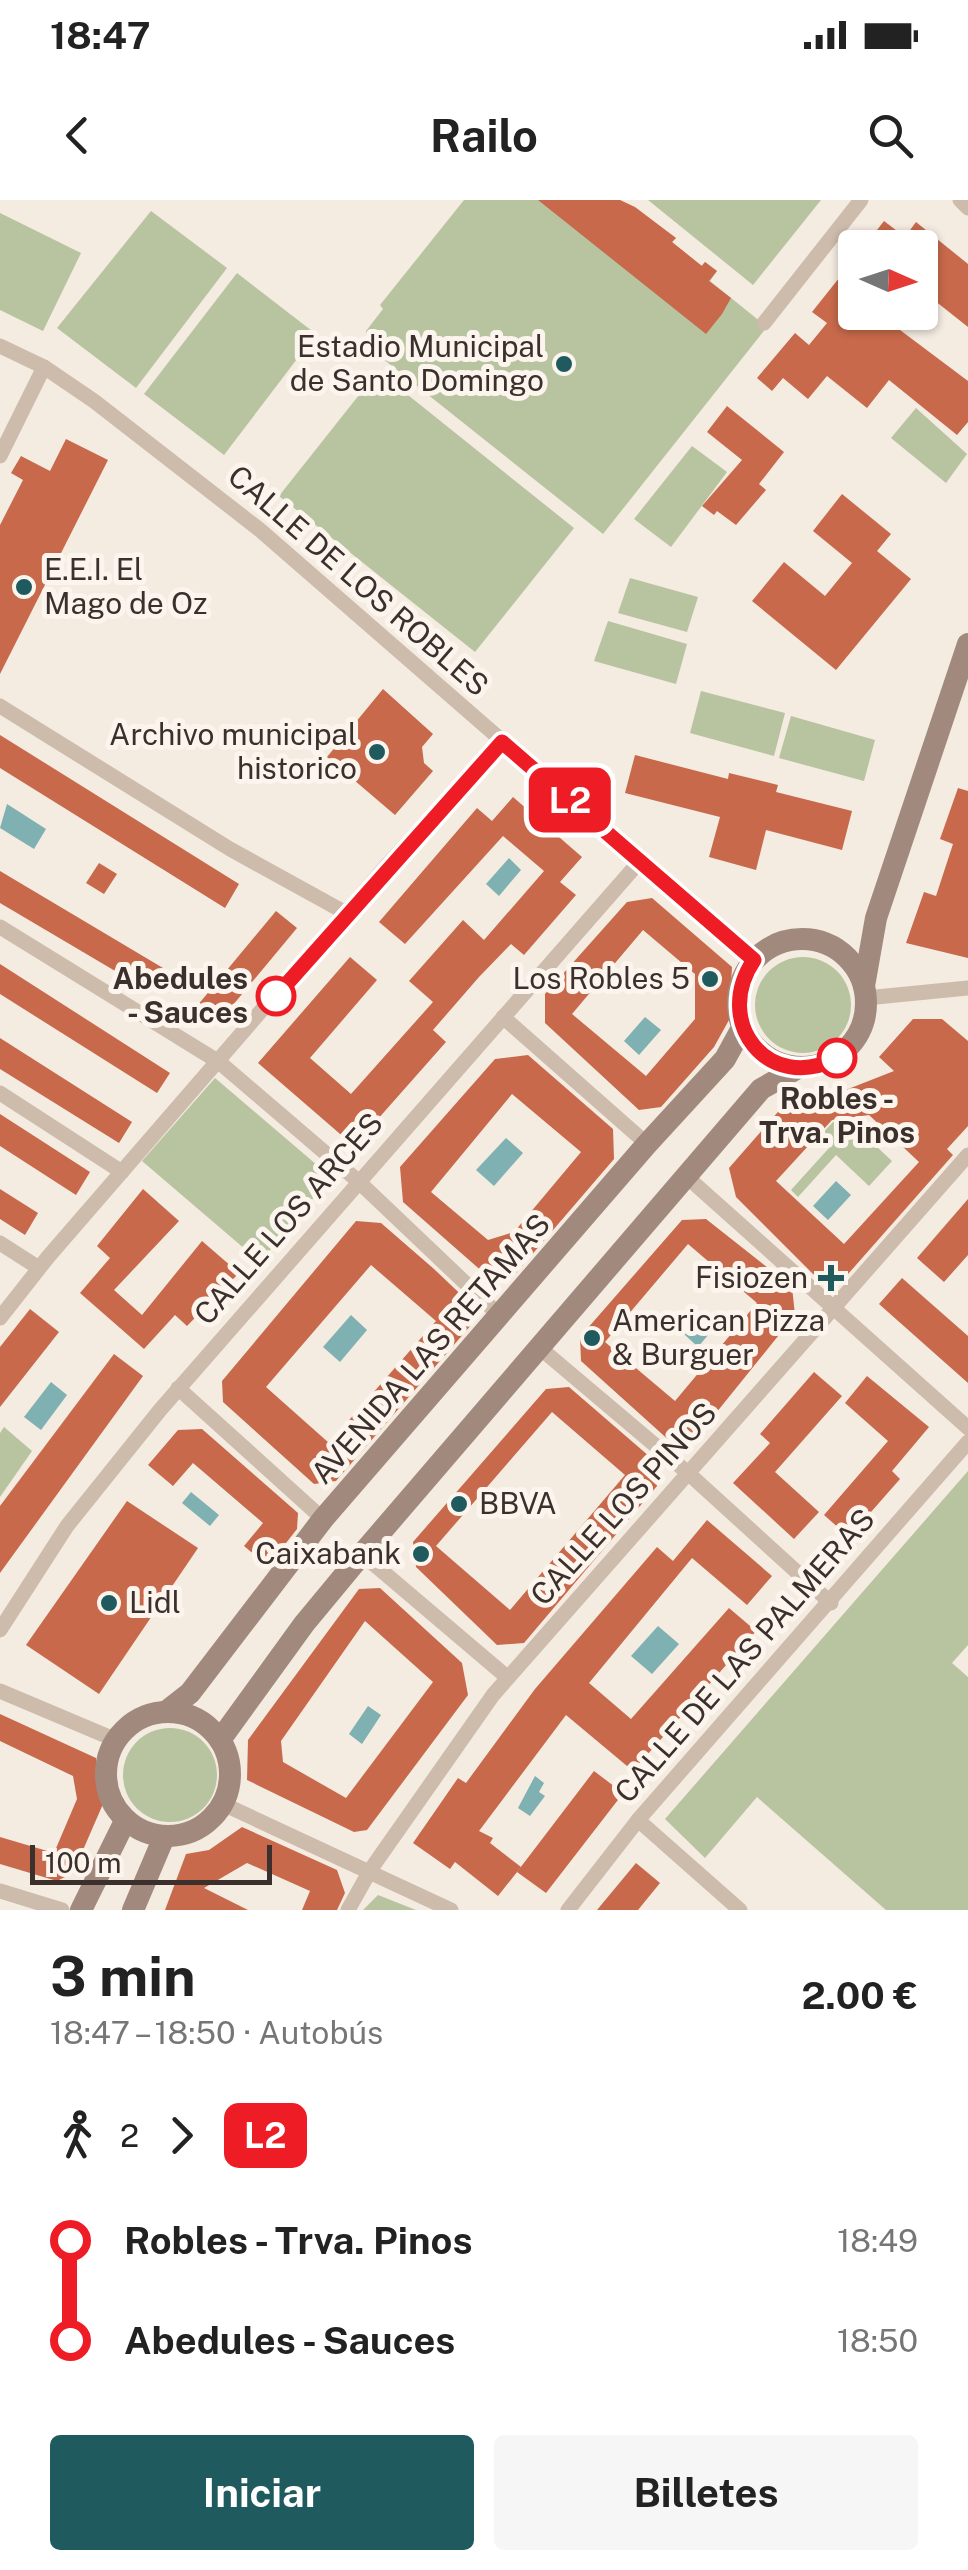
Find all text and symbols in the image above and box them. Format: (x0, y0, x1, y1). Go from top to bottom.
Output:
text: 18:47 (50, 13, 151, 58)
icon: back (50, 108, 105, 163)
icon: search (863, 108, 918, 163)
text: Railo (430, 109, 538, 162)
north arrow (838, 230, 938, 330)
map controls (838, 230, 938, 330)
place label: Estadio Municipal de Santo Domingo (290, 328, 544, 398)
marker: Estadio Municipal de Santo Domingo (553, 353, 575, 375)
street label: CALLE DE LOS ROBLES (221, 457, 496, 703)
place label: E.E.I. El Mago de Oz (44, 551, 207, 621)
marker: E.E.I. El Mago de Oz (13, 576, 35, 598)
place label: Archivo municipal historico (109, 716, 357, 786)
marker: Archivo municipal historico (366, 741, 388, 763)
line badge: L2 (525, 768, 615, 832)
text: L2 (549, 780, 591, 821)
place label: Abedules - Sauces (112, 960, 248, 1030)
place label: Los Robles 5 (513, 960, 690, 996)
marker: Los Robles 5 (699, 968, 721, 990)
marker: Abedules - Sauces (257, 977, 295, 1015)
marker: Robles - Trva. Pinos (818, 1039, 856, 1077)
place label: Robles - Trva. Pinos (759, 1080, 915, 1150)
street label: CALLE LOS ARCES (186, 1105, 390, 1332)
street label: AVENIDA LAS RETAMAS (303, 1206, 557, 1491)
place label: Fisiozen (695, 1259, 808, 1295)
marker: Fisiozen (818, 1265, 844, 1291)
place label: American Pizza & Burguer (612, 1302, 825, 1372)
marker: American Pizza & Burguer (581, 1327, 603, 1349)
street label: CALLE LOS PINOS (523, 1395, 724, 1612)
place label: BBVA (479, 1485, 557, 1521)
marker: BBVA (448, 1493, 470, 1515)
street label: CALLE DE LAS PALMERAS (607, 1501, 882, 1810)
place label: Caixabank (255, 1535, 401, 1571)
marker: Caixabank (410, 1543, 432, 1565)
place label: Lidl (129, 1584, 181, 1620)
marker: Lidl (98, 1592, 120, 1614)
scale bar (30, 1840, 272, 1884)
text: 100 m (45, 1846, 122, 1879)
text: 3 min (50, 1944, 196, 2008)
text: 2.00 € (801, 1973, 918, 2018)
text: 18:47 – 18:50 · Autobús (50, 2014, 383, 2051)
icon: walk (50, 2108, 105, 2163)
icon: forward (154, 2108, 209, 2163)
text: L2 (244, 2115, 287, 2156)
text: 2 (120, 2117, 139, 2154)
text: Robles - Trva. Pinos (124, 2218, 472, 2263)
text: 18:49 (837, 2222, 918, 2259)
text: Abedules - Sauces (124, 2318, 455, 2363)
text: 18:50 (837, 2322, 918, 2359)
button: Iniciar (50, 2435, 474, 2550)
button: Billetes (494, 2435, 918, 2550)

